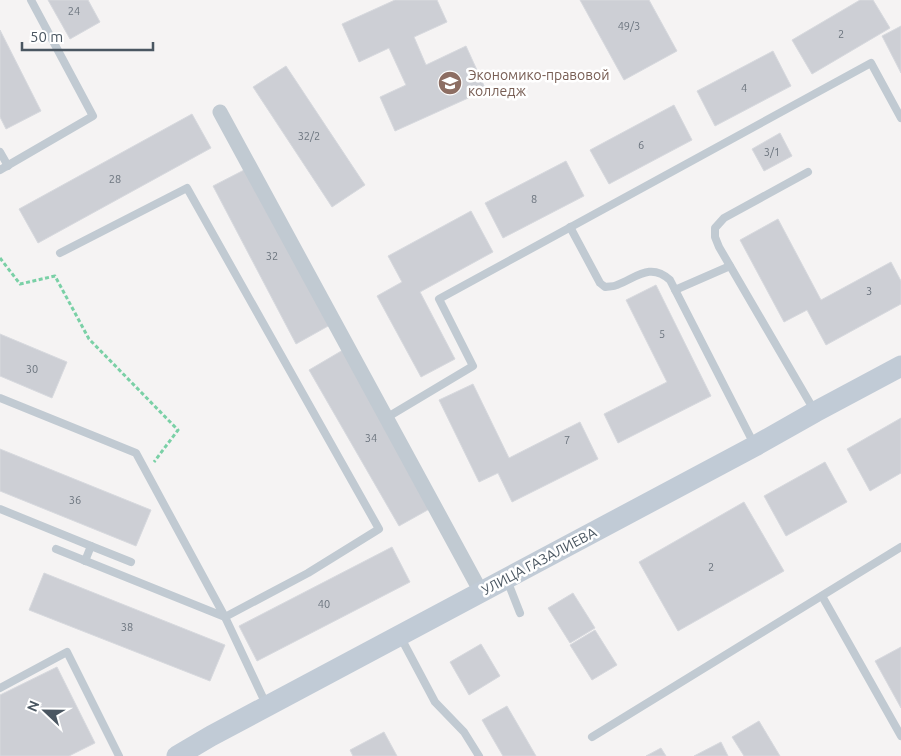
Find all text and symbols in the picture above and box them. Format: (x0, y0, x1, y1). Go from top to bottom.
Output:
house number: 24 (68, 5, 80, 17)
scale bar (22, 20, 154, 52)
house number: 49/3 (618, 20, 640, 32)
text: 50 m (30, 28, 63, 45)
house number: 2 (838, 28, 844, 40)
place label: Экономико-правовой колледж (468, 67, 610, 99)
school or university icon: Экономико-правовой колледж (437, 70, 463, 96)
house number: 4 (741, 82, 747, 94)
house number: 32/2 (298, 130, 320, 142)
house number: 6 (638, 139, 644, 151)
house number: 3/1 (764, 146, 780, 158)
house number: 28 (109, 173, 121, 185)
house number: 8 (531, 193, 537, 205)
house number: 32 (266, 250, 278, 262)
house number: 3 (866, 285, 872, 297)
house number: 5 (659, 328, 665, 340)
house number: 30 (26, 363, 38, 375)
house number: 34 (365, 432, 377, 444)
house number: 7 (564, 434, 570, 446)
house number: 36 (69, 494, 81, 506)
street label: УЛИЦА ГАЗАЛИЕВА (479, 524, 599, 598)
house number: 2 (708, 561, 714, 573)
house number: 40 (318, 598, 330, 610)
house number: 38 (121, 621, 133, 633)
north arrow (20, 686, 70, 736)
text: N (24, 698, 42, 714)

